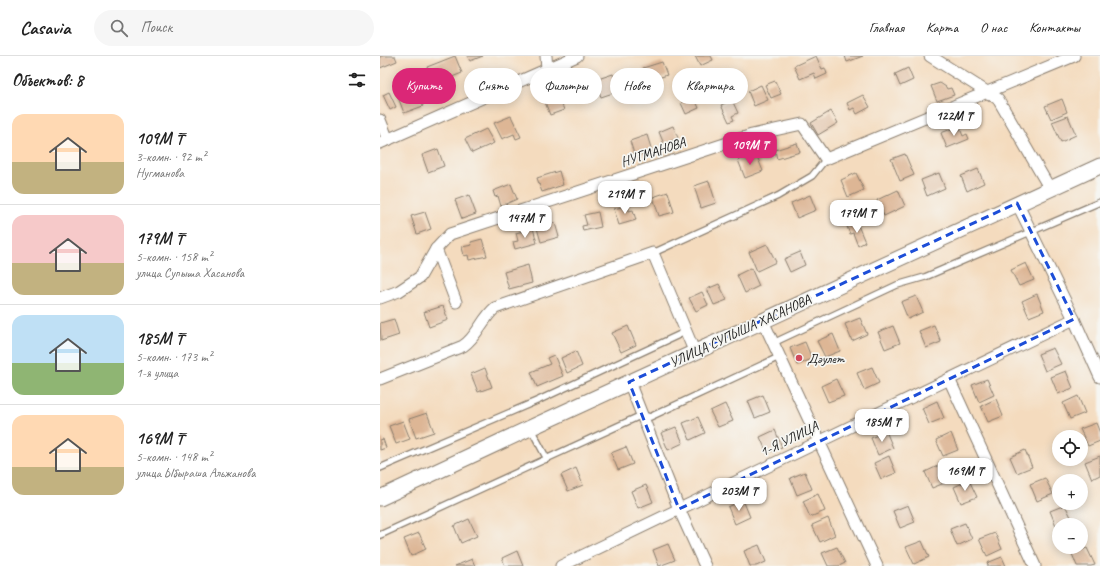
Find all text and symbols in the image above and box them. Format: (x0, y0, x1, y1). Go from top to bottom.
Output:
search box (94, 10, 374, 46)
text: Casavia (20, 16, 70, 40)
icon: search (108, 17, 130, 39)
text: Поиск (140, 18, 172, 37)
text: Главная (869, 19, 904, 36)
text: Карта (926, 19, 958, 36)
text: О нас (980, 19, 1007, 36)
text: Контакты (1029, 19, 1080, 36)
chip: Купить (392, 68, 456, 104)
chip: Снять (464, 68, 522, 104)
chip: Фильтры (530, 68, 602, 104)
chip: Новое (610, 68, 664, 104)
chip: Квартира (672, 68, 748, 104)
icon: filters (346, 69, 368, 91)
text: Объектов: 8 (12, 70, 83, 91)
pin: 122M ₸ (921, 103, 987, 137)
text: 122M ₸ (936, 108, 972, 124)
text: 109M ₸ (136, 128, 184, 149)
icon: home (44, 130, 92, 178)
pin: 109M ₸ (717, 132, 783, 166)
street label: НУГМАНОВА (618, 133, 688, 170)
text: 109M ₸ (732, 137, 768, 153)
text: 3-комн. · 92 m² (136, 149, 206, 165)
text: Нугманова (136, 165, 184, 181)
pin: 219M ₸ (592, 181, 658, 215)
text: 219M ₸ (607, 186, 643, 202)
pin: 179M ₸ (824, 200, 890, 234)
pin: 147M ₸ (492, 205, 558, 239)
text: 179M ₸ (839, 205, 875, 221)
text: 147M ₸ (507, 210, 543, 226)
text: 179M ₸ (136, 228, 183, 249)
icon: home (44, 231, 92, 279)
text: 5-комн. · 158 m² (136, 249, 212, 265)
text: улица Супыша Хасанова (136, 265, 244, 281)
street label: УЛИЦА СУПЫША ХАСАНОВА (667, 290, 814, 371)
text: 185M ₸ (136, 328, 183, 349)
icon: home (44, 331, 92, 379)
text: 5-комн. · 173 m² (136, 349, 212, 365)
place label: Дәулет (807, 350, 846, 367)
marker: Дәулет (794, 353, 804, 363)
text: 1-я улица (136, 365, 178, 381)
pin: 185M ₸ (849, 409, 915, 443)
text: 185M ₸ (864, 414, 900, 430)
street label: 1-Я УЛИЦА (757, 417, 822, 460)
text: 169M ₸ (136, 428, 184, 449)
map controls (1052, 430, 1088, 554)
button: locate (1052, 430, 1088, 466)
icon: home (44, 431, 92, 479)
text: 5-комн. · 148 m² (136, 449, 212, 465)
pin: 169M ₸ (932, 458, 998, 492)
text: 169M ₸ (947, 463, 983, 479)
text: улица Ыбыраша Альжанова (136, 465, 255, 481)
button: + (1052, 474, 1088, 510)
pin: 203M ₸ (706, 478, 772, 512)
text: 203M ₸ (721, 483, 757, 499)
button: − (1052, 518, 1088, 554)

